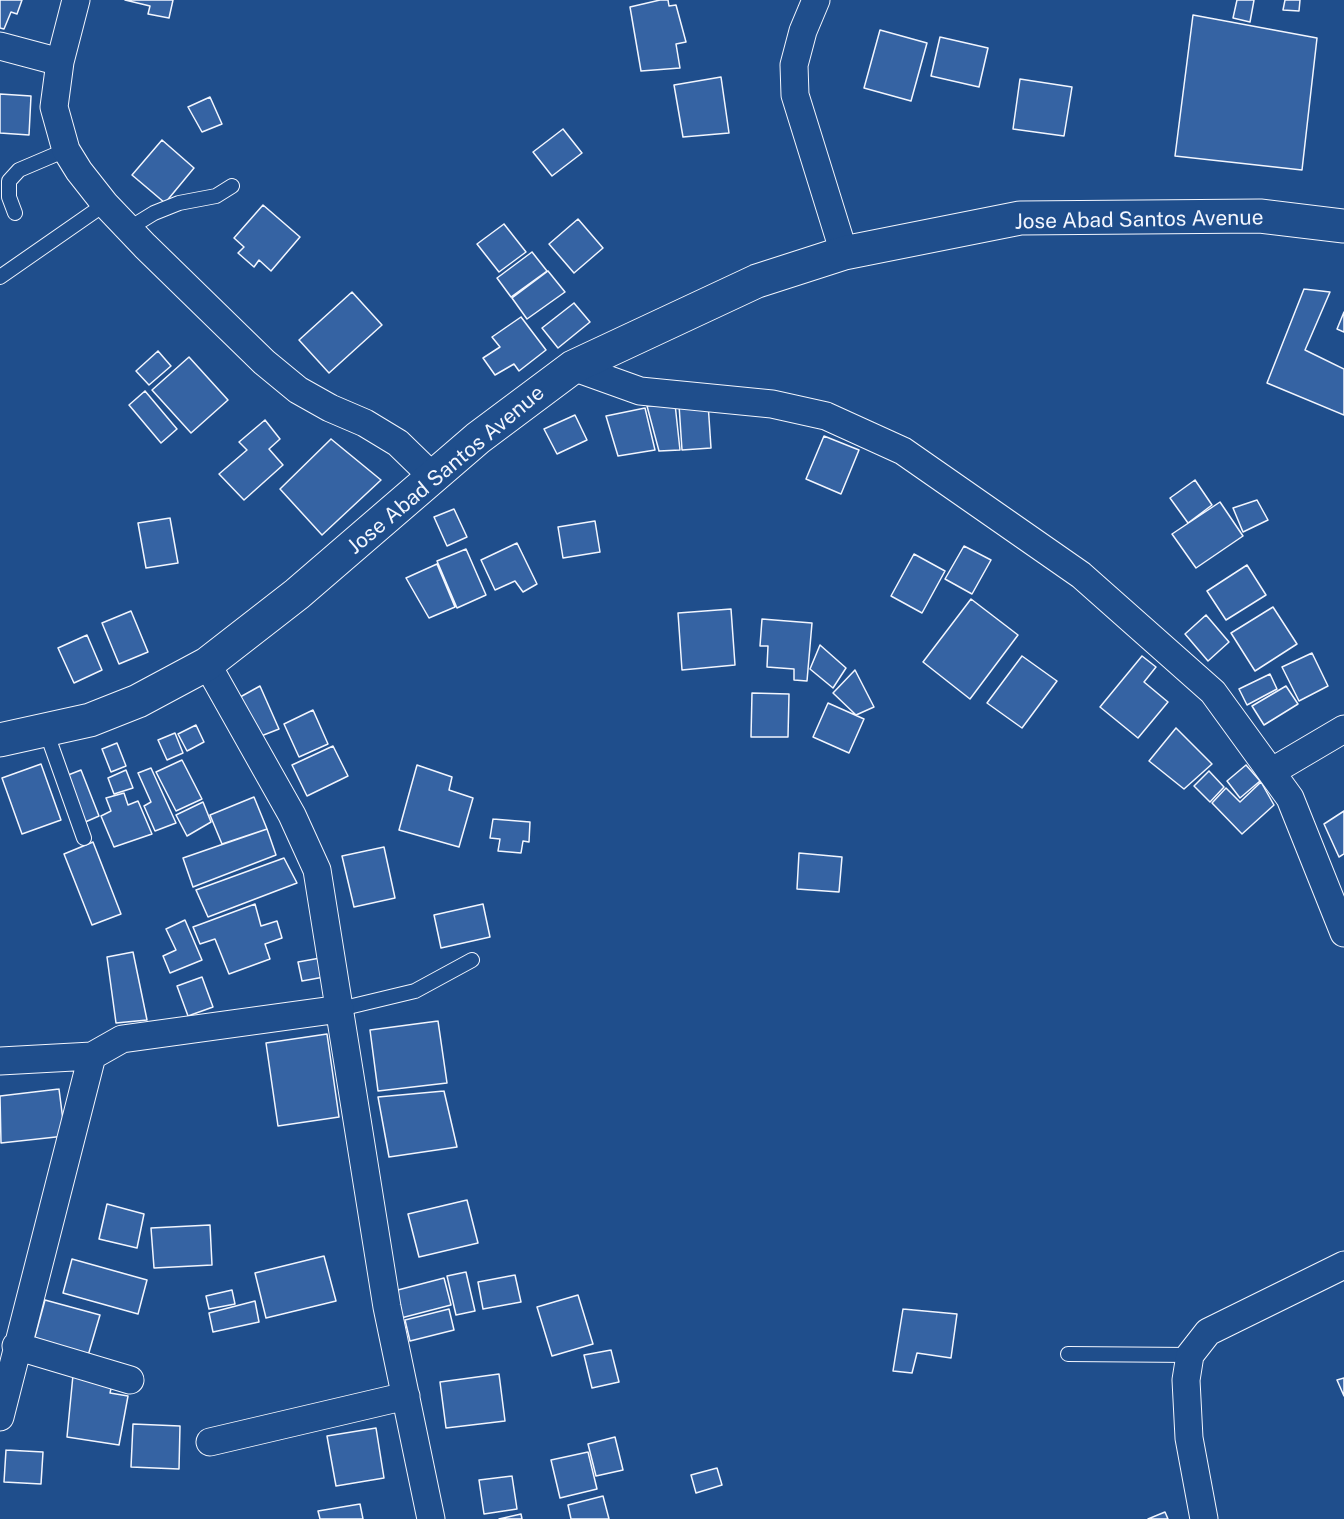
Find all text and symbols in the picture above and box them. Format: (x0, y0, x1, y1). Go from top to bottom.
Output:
street label: Jose Abad Santos Avenue (1014, 205, 1264, 235)
street label: Jose Abad Santos Avenue (343, 380, 549, 560)

